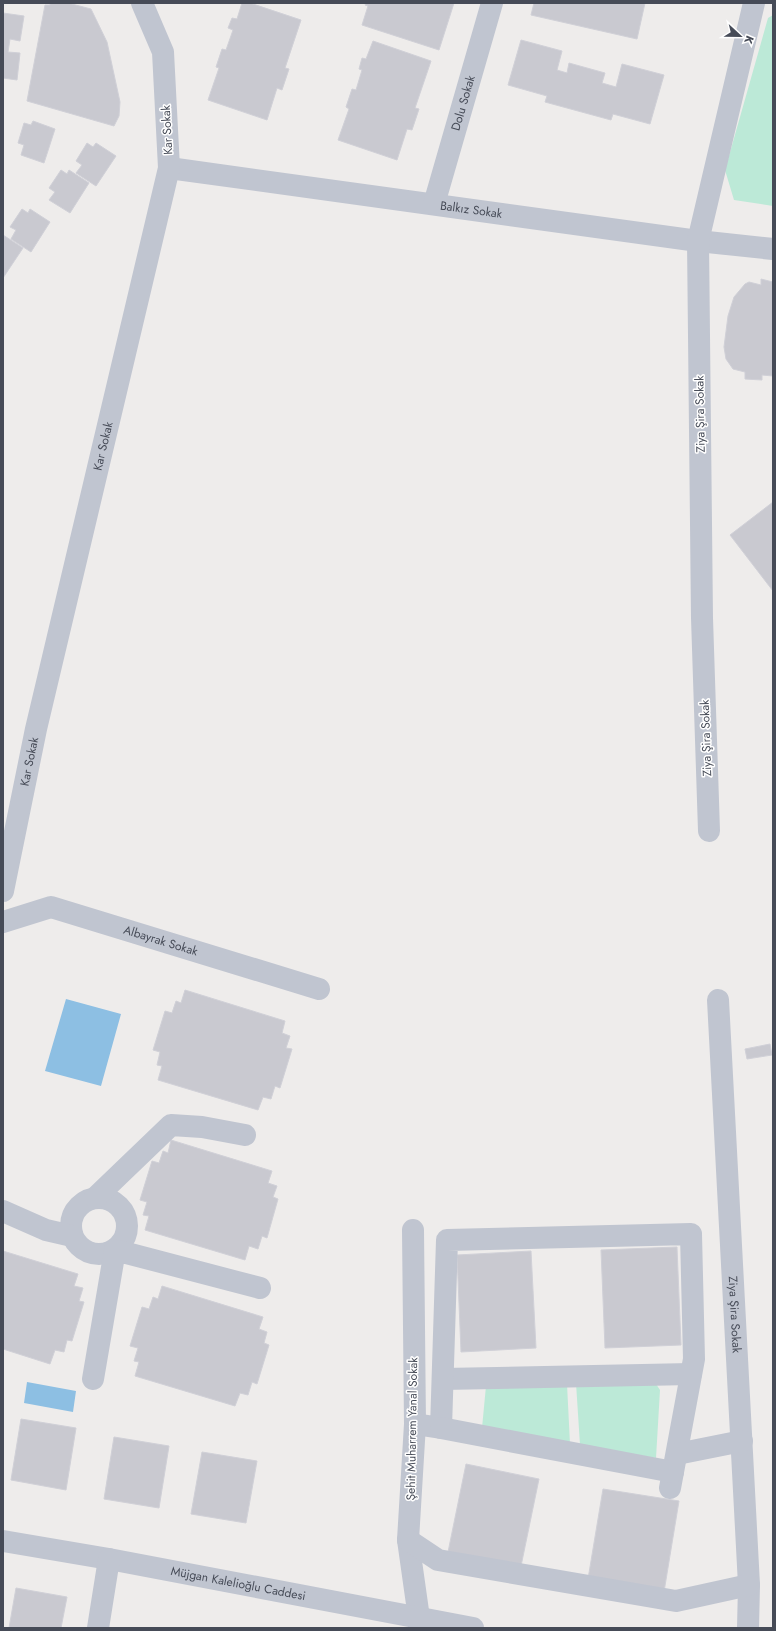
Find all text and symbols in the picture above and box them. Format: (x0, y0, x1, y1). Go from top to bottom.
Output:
north arrow (720, 16, 760, 56)
text: K (740, 33, 758, 47)
street label: Dolu Sokak (447, 73, 480, 133)
street label: Kar Sokak (157, 104, 177, 155)
street label: Balkız Sokak (439, 197, 504, 223)
street label: Ziya Şira Sokak (690, 375, 710, 453)
street label: Kar Sokak (89, 419, 118, 472)
street label: Ziya Şira Sokak (696, 699, 716, 777)
street label: Kar Sokak (16, 735, 43, 788)
street label: Albayrak Sokak (121, 921, 201, 961)
street label: Ziya Şira Sokak (724, 1276, 746, 1354)
street label: Şehit Muharrem Yanal Sokak (402, 1357, 422, 1501)
street label: Müjgan Kalelioğlu Caddesi (169, 1562, 307, 1605)

